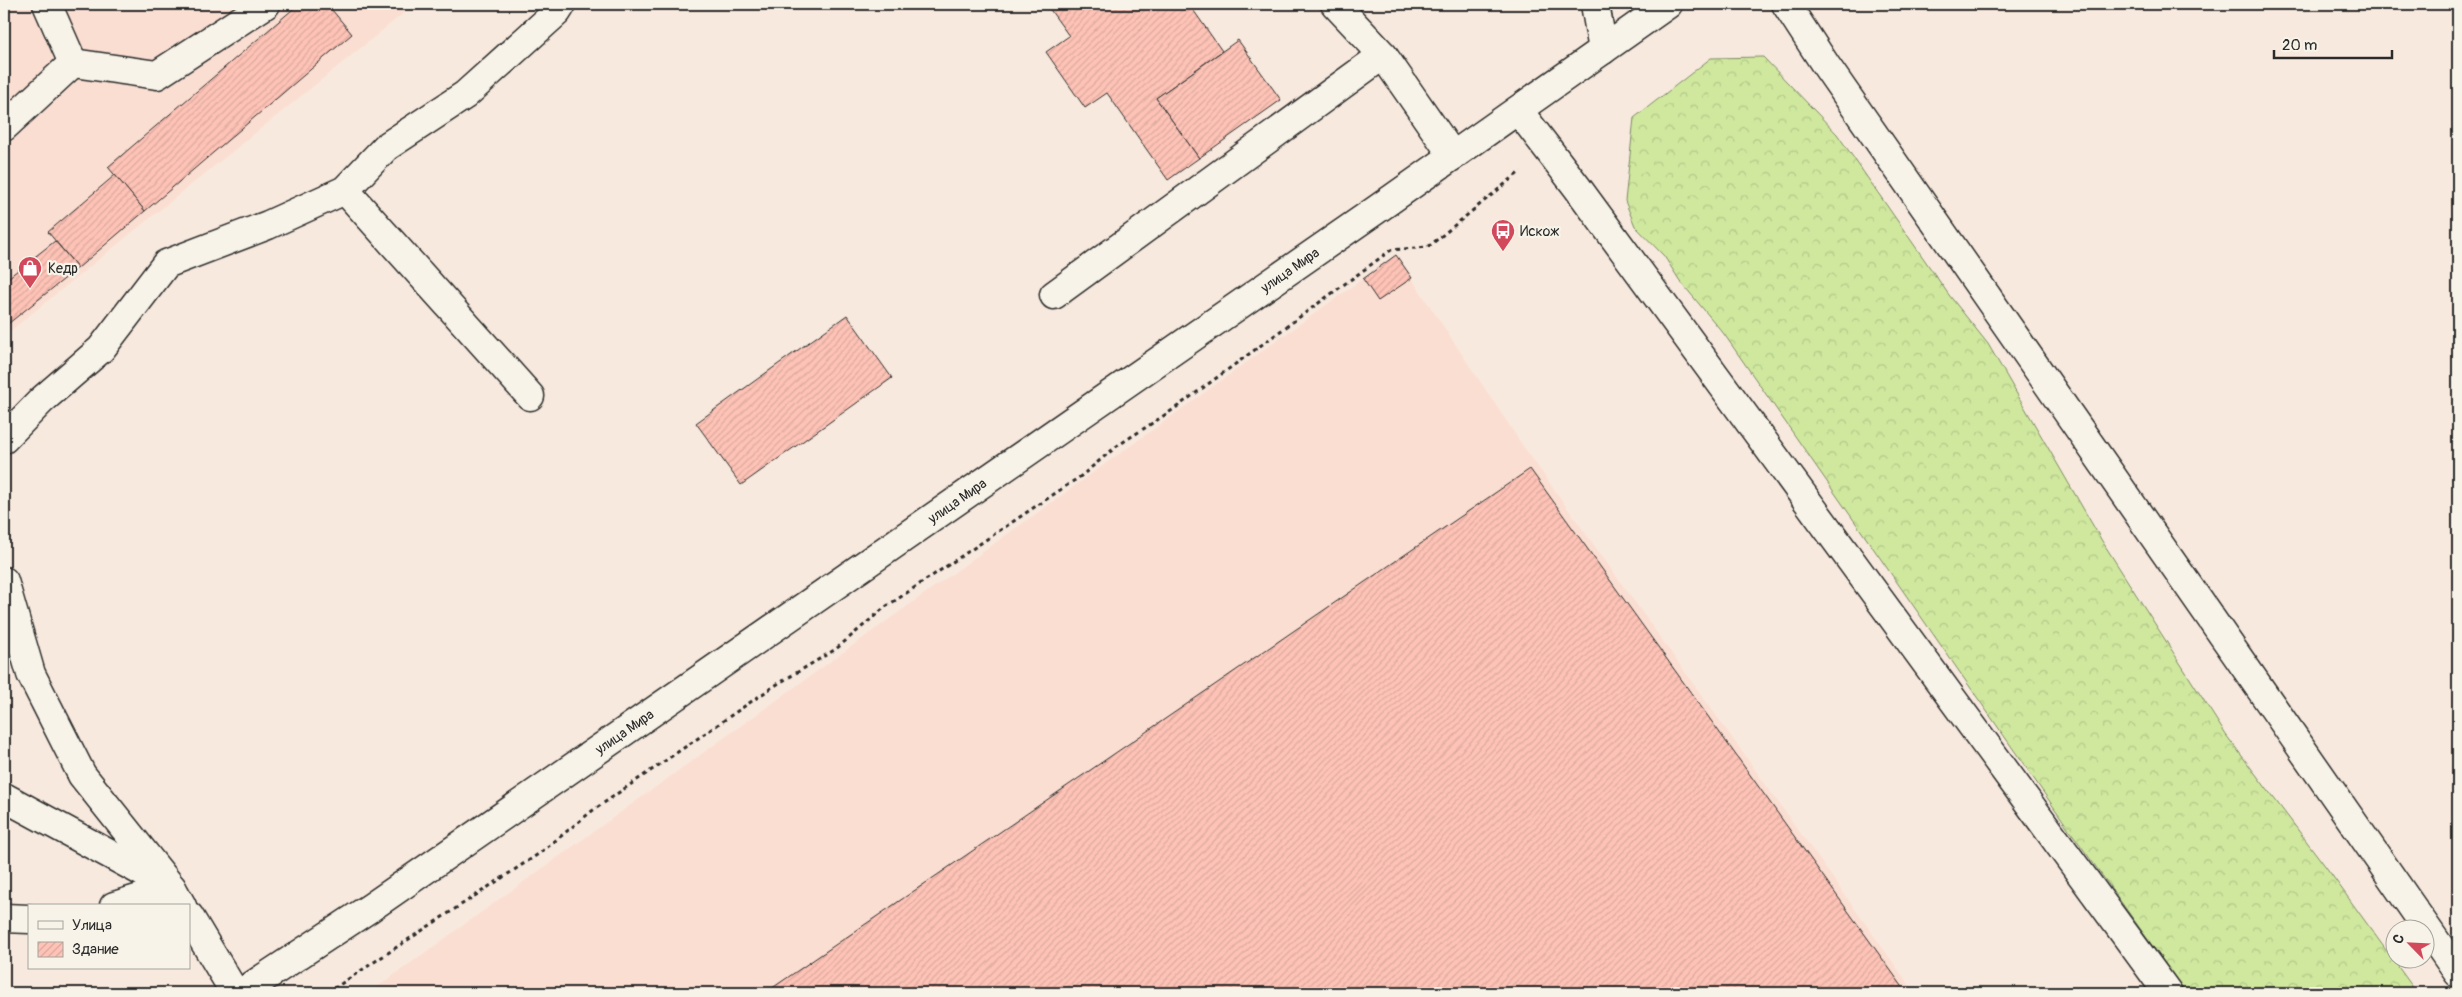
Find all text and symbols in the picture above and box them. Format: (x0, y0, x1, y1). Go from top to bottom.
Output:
scale bar (2274, 28, 2392, 60)
text: 20 m (2282, 36, 2317, 55)
bus stop icon: Искож (1490, 218, 1516, 252)
place label: Искож (1520, 223, 1559, 240)
street label: улица Мира (1257, 244, 1323, 297)
shop icon: Кедр (17, 255, 43, 289)
place label: Кедр (48, 260, 78, 277)
street label: улица Мира (924, 475, 990, 528)
street label: улица Мира (591, 706, 657, 759)
legend (28, 904, 190, 970)
text: Улица (72, 916, 112, 935)
north arrow (2384, 920, 2434, 970)
text: С (2389, 931, 2408, 946)
text: Здание (72, 940, 119, 959)

